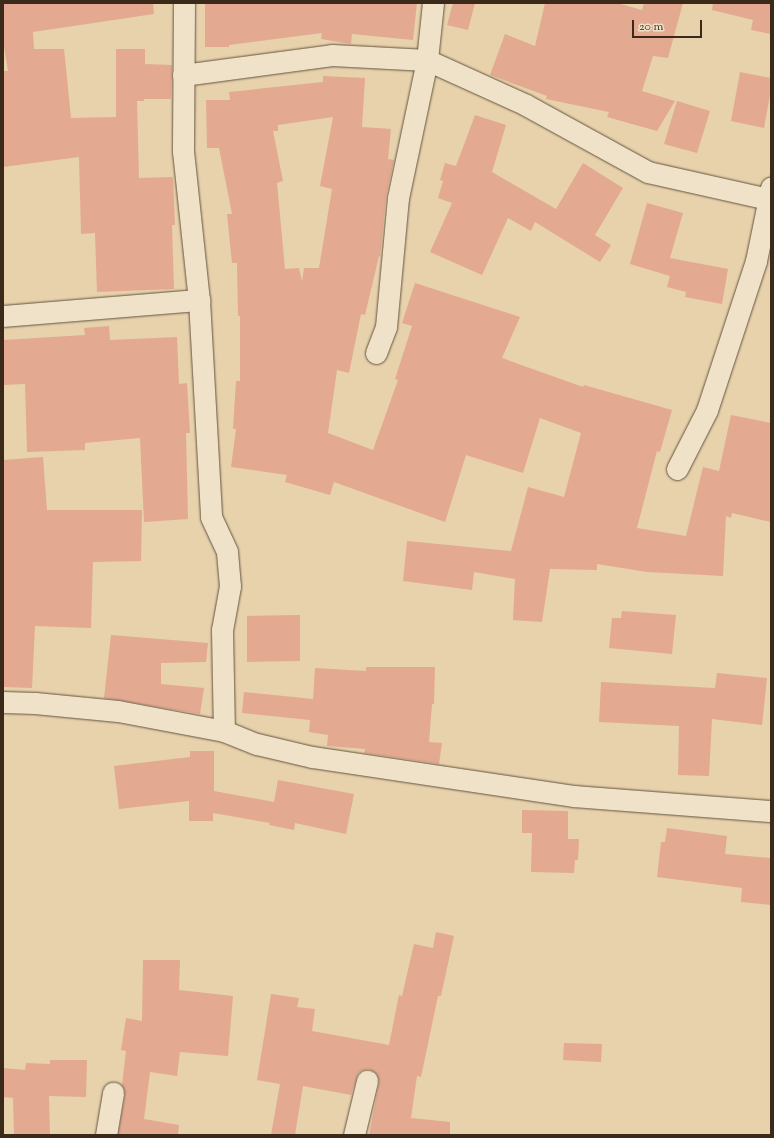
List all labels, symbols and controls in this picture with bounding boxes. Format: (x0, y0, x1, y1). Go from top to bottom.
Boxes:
scale bar (634, 12, 704, 38)
text: 20 m (639, 18, 663, 36)

